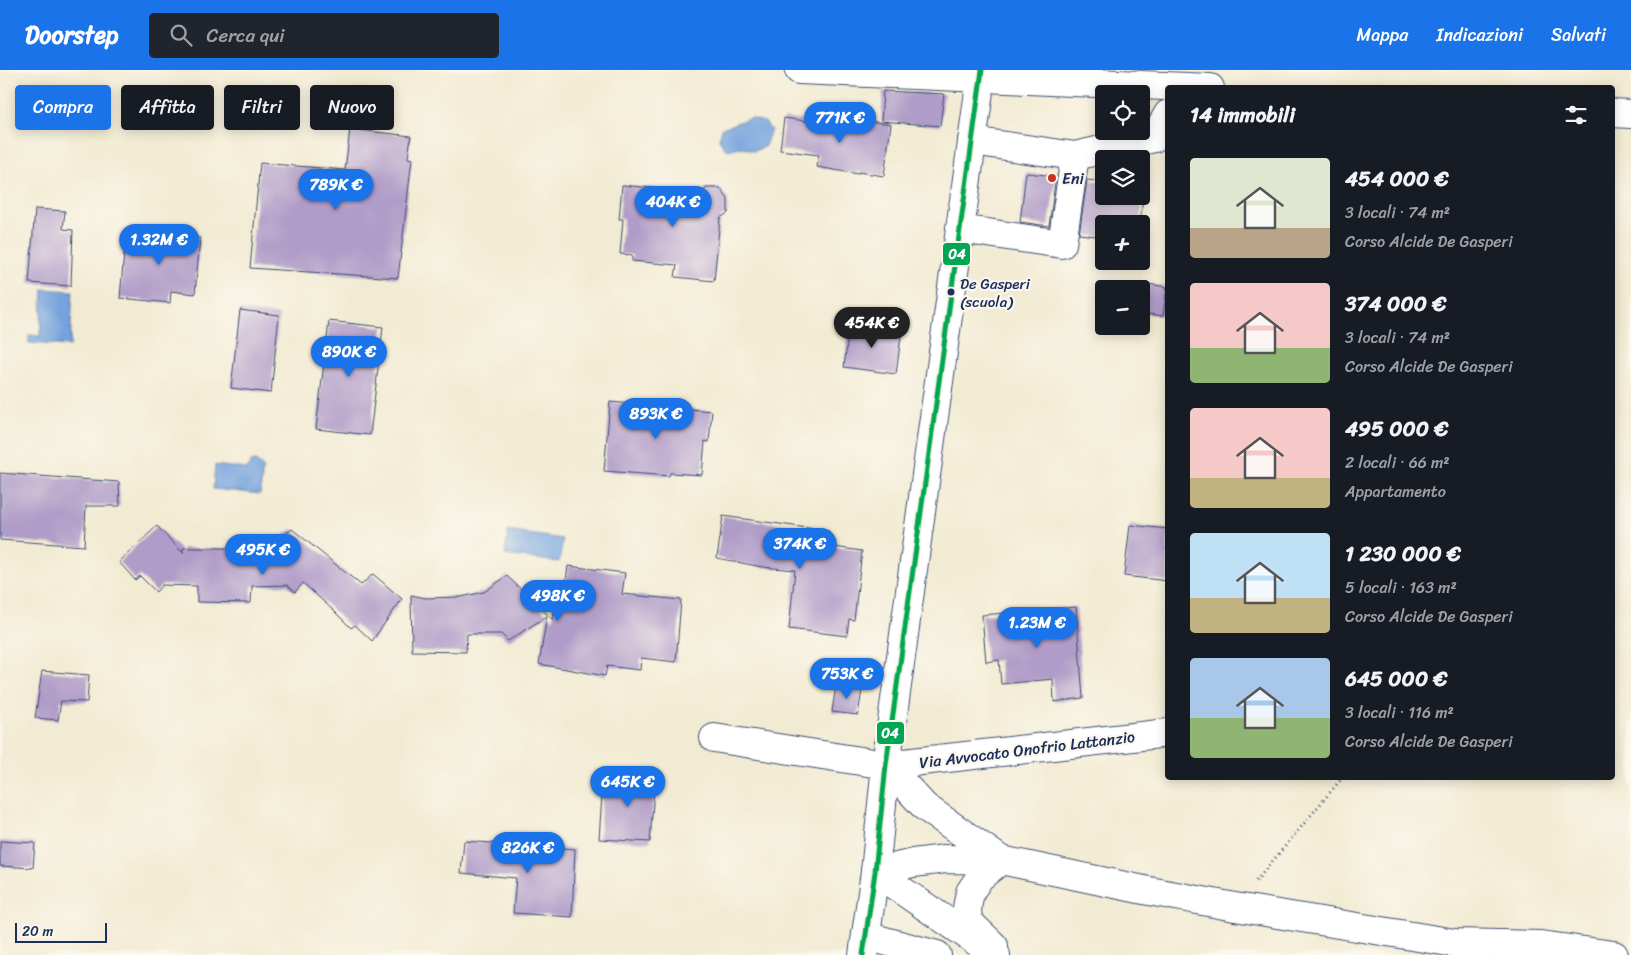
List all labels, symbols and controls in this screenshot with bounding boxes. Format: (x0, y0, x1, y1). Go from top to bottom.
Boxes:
search box (149, 13, 499, 58)
text: Doorstep (25, 14, 119, 56)
text: Cerca qui (207, 19, 285, 52)
text: Mappa (1356, 19, 1408, 51)
text: Indicazioni (1436, 19, 1523, 51)
text: Salvati (1551, 19, 1606, 51)
icon: search (167, 21, 195, 49)
chip: Compra (15, 85, 111, 130)
chip: Affitta (121, 85, 214, 130)
chip: Filtri (224, 85, 300, 130)
chip: Nuovo (310, 85, 394, 130)
map controls (1095, 85, 1150, 335)
button: locate (1095, 85, 1150, 140)
text: 14 immobili (1190, 96, 1295, 134)
icon: filters (1562, 101, 1590, 129)
pin: 771K € (799, 102, 881, 144)
text: 771K € (815, 103, 865, 132)
button: layers (1095, 150, 1150, 205)
text: 454 000 € (1345, 160, 1449, 198)
place label: Eni (1062, 164, 1085, 193)
pin: 789K € (295, 168, 377, 211)
text: 789K € (309, 170, 363, 199)
marker: Eni (1046, 172, 1058, 184)
icon: home (1230, 178, 1290, 238)
pin: 404K € (632, 186, 714, 228)
text: 404K € (646, 187, 700, 216)
text: 3 locali · 74 m² (1345, 198, 1450, 227)
button: + (1095, 215, 1150, 270)
pin: 1.32M € (113, 224, 205, 266)
text: 1.32M € (130, 225, 188, 254)
text: Corso Alcide De Gasperi (1345, 227, 1513, 256)
line badge: 04 (942, 242, 971, 266)
text: 04 (948, 242, 966, 267)
place label: De Gasperi (scuola) (960, 271, 1031, 315)
button: − (1095, 280, 1150, 335)
text: 374 000 € (1345, 285, 1446, 323)
marker: De Gasperi (scuola) (946, 287, 956, 297)
icon: home (1230, 303, 1290, 363)
pin: 454K € (831, 306, 913, 349)
text: 454K € (845, 308, 899, 337)
text: 3 locali · 74 m² (1345, 323, 1450, 352)
pin: 890K € (308, 336, 390, 378)
text: 890K € (322, 337, 376, 366)
text: Corso Alcide De Gasperi (1345, 352, 1513, 381)
pin: 893K € (615, 398, 697, 440)
text: 893K € (630, 399, 682, 428)
text: 495 000 € (1345, 410, 1449, 448)
icon: home (1230, 428, 1290, 488)
text: 2 locali · 66 m² (1345, 448, 1450, 477)
text: Appartamento (1345, 477, 1446, 506)
pin: 374K € (759, 528, 841, 570)
text: 374K € (774, 529, 826, 558)
pin: 495K € (222, 534, 304, 576)
text: 495K € (236, 535, 290, 564)
text: 1 230 000 € (1345, 535, 1461, 573)
icon: home (1230, 553, 1290, 613)
text: 5 locali · 163 m² (1345, 573, 1457, 602)
pin: 498K € (517, 580, 599, 622)
text: 498K € (531, 581, 585, 610)
text: Corso Alcide De Gasperi (1345, 602, 1513, 631)
pin: 1.23M € (991, 606, 1083, 649)
text: 1.23M € (1008, 608, 1066, 637)
pin: 753K € (806, 658, 888, 700)
text: 753K € (821, 659, 873, 688)
text: 645 000 € (1345, 660, 1448, 698)
icon: home (1230, 678, 1290, 738)
text: 3 locali · 116 m² (1345, 698, 1454, 727)
line badge: 04 (876, 721, 905, 745)
text: 04 (881, 721, 899, 746)
street label: Via Avvocato Onofrio Lattanzio (918, 722, 1137, 777)
text: Corso Alcide De Gasperi (1345, 727, 1513, 756)
pin: 645K € (587, 766, 669, 808)
text: 645K € (601, 767, 655, 796)
pin: 826K € (487, 832, 569, 874)
text: 826K € (502, 833, 554, 862)
text: 20 m (22, 919, 53, 944)
scale bar (15, 920, 108, 943)

